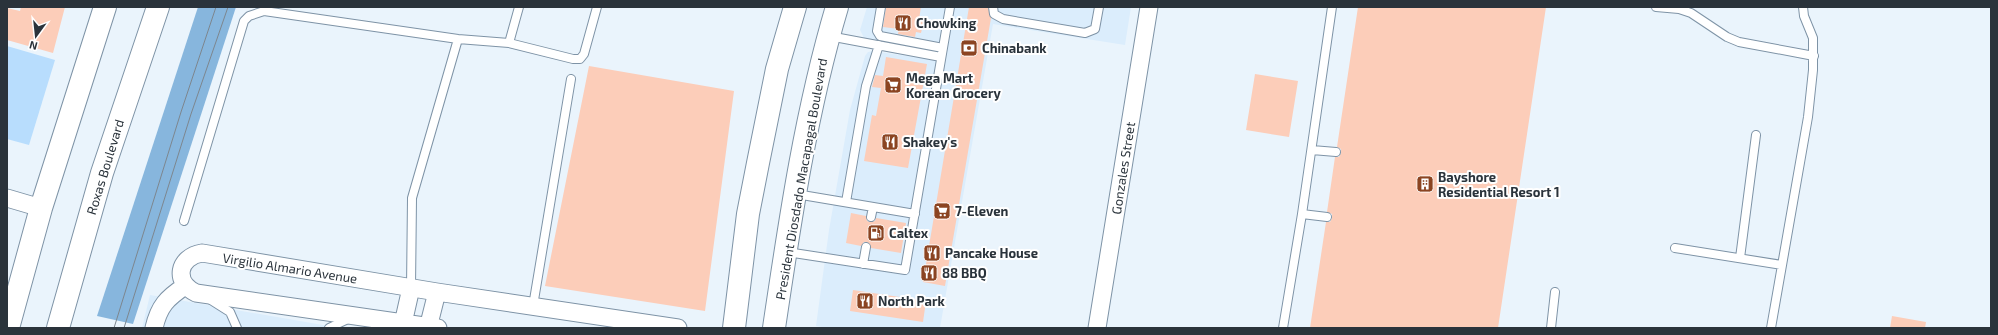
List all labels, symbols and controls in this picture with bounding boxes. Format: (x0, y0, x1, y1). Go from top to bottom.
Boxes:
restaurant icon: Chowking (893, 13, 913, 33)
place label: Chowking (916, 15, 977, 31)
north arrow (16, 16, 56, 56)
bank icon: Chinabank (959, 38, 979, 58)
text: N (28, 39, 39, 53)
place label: Chinabank (982, 40, 1047, 56)
street label: President Diosdado Macapagal Boulevard (772, 57, 830, 301)
place label: Mega Mart Korean Grocery (906, 70, 1001, 101)
supermarket icon: Mega Mart Korean Grocery (883, 75, 903, 95)
street label: Roxas Boulevard (83, 117, 127, 217)
street label: Gonzales Street (1108, 121, 1138, 215)
restaurant icon: Shakey's (880, 132, 900, 152)
place label: Shakey's (903, 134, 957, 150)
place label: Bayshore Residential Resort 1 (1438, 169, 1560, 200)
building icon: Bayshore Residential Resort 1 (1415, 174, 1435, 194)
supermarket icon: 7-Eleven (932, 201, 952, 221)
place label: 7-Eleven (955, 203, 1009, 219)
fuel station icon: Caltex (866, 223, 886, 243)
place label: Caltex (889, 225, 929, 241)
restaurant icon: Pancake House (922, 243, 942, 263)
place label: Pancake House (945, 245, 1038, 261)
street label: Virgilio Almario Avenue (221, 249, 359, 287)
restaurant icon: 88 BBQ (919, 263, 939, 283)
place label: 88 BBQ (942, 265, 987, 282)
restaurant icon: North Park (855, 291, 875, 311)
place label: North Park (878, 293, 945, 309)

